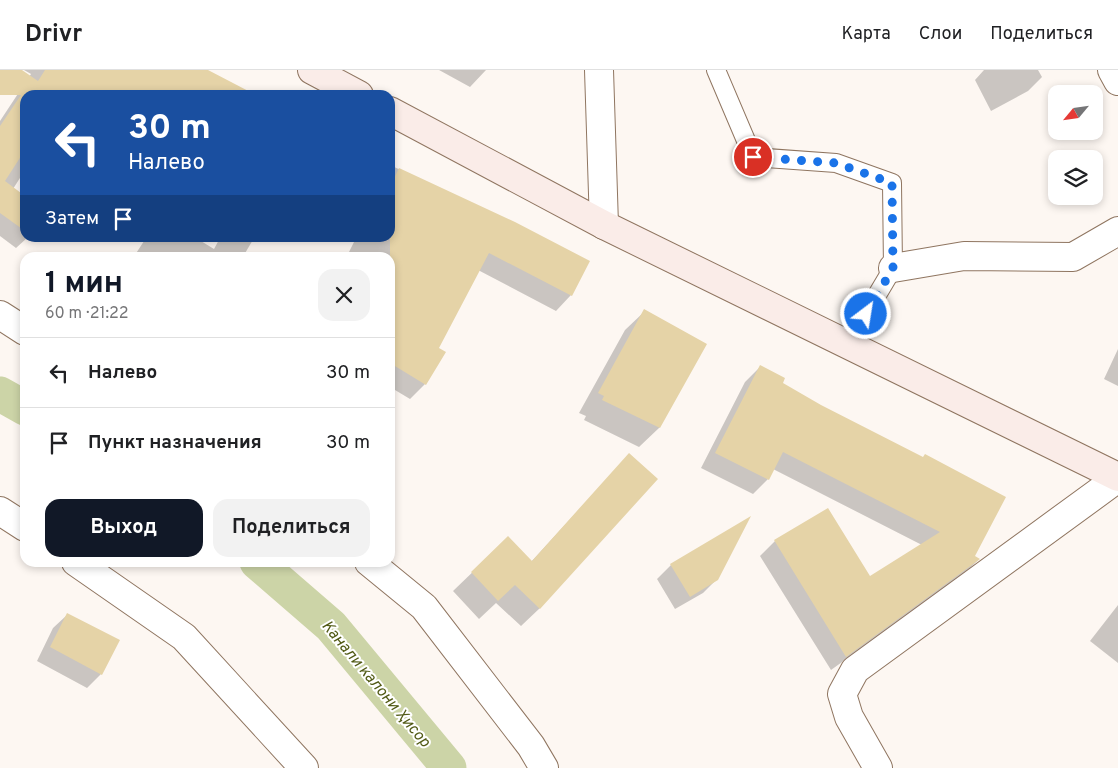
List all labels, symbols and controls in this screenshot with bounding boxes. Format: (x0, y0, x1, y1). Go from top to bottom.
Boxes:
text: Drivr (25, 20, 82, 50)
text: Карта (841, 23, 891, 46)
text: Слои (919, 23, 962, 46)
text: Поделиться (990, 23, 1093, 46)
north arrow (1048, 85, 1102, 140)
map controls (1048, 85, 1103, 205)
text: 30 m (128, 107, 211, 151)
icon: left (45, 110, 110, 175)
pin (732, 136, 774, 178)
icon: arrive (739, 143, 767, 171)
text: Налево (128, 150, 205, 177)
button: layers (1048, 150, 1103, 205)
icon: arrive (109, 205, 137, 233)
text: Затем (45, 207, 99, 231)
text: 1 мин (45, 266, 123, 303)
button: close (318, 269, 370, 321)
position arrow (839, 287, 891, 339)
text: 60 m · 21:22 (45, 304, 129, 324)
icon: left (45, 359, 73, 387)
text: Налево (88, 361, 157, 385)
text: 30 m (326, 361, 370, 385)
icon: arrive (45, 429, 73, 457)
text: Пункт назначения (88, 431, 262, 455)
text: 30 m (326, 431, 370, 455)
button: Выход (45, 499, 203, 557)
button: Поделиться (213, 499, 370, 557)
water label: Канали калони Ҳисор (317, 617, 435, 752)

